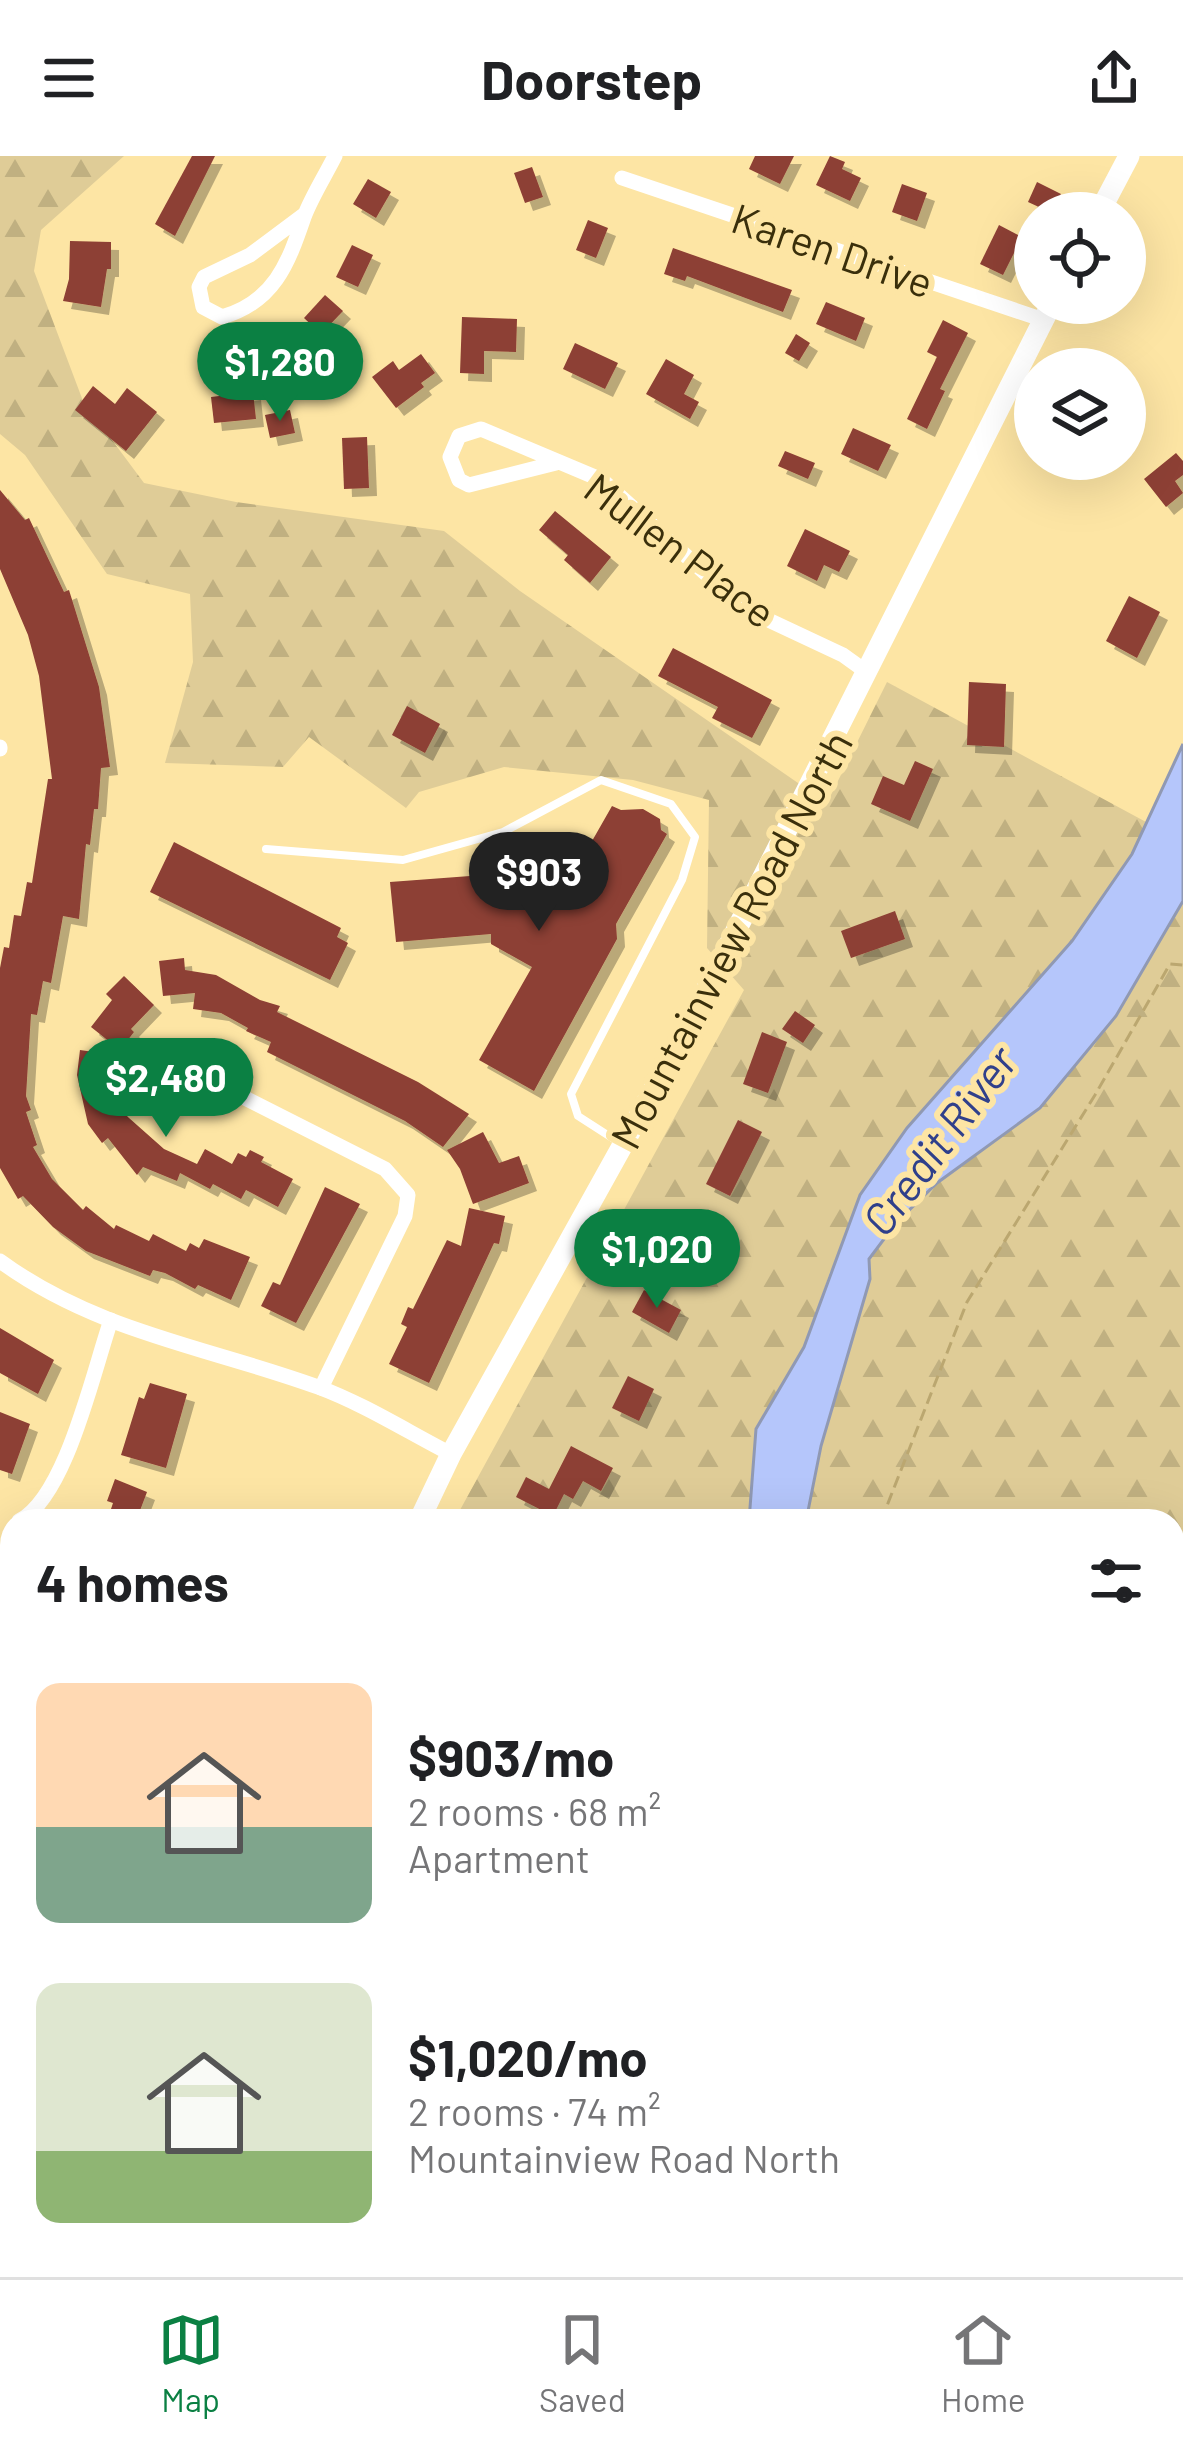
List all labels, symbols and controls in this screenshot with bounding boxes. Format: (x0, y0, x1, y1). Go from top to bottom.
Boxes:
icon: menu (36, 45, 102, 111)
icon: share (1081, 45, 1147, 111)
text: Doorstep (481, 46, 702, 111)
street label: Karen Drive (726, 191, 940, 307)
map controls (1014, 192, 1146, 480)
button: locate (1014, 192, 1146, 324)
pin: $1,280 (182, 322, 378, 424)
text: $1,280 (224, 337, 336, 384)
button: layers (1014, 348, 1146, 480)
street label: Mullen Place (576, 461, 786, 637)
street label: Mountainview Road North (599, 722, 861, 1156)
pin: $903 (468, 832, 610, 934)
text: $903 (496, 847, 582, 894)
water label: Credit River (850, 1033, 1028, 1245)
pin: $2,480 (68, 1038, 264, 1140)
text: $2,480 (105, 1053, 227, 1100)
pin: $1,020 (559, 1209, 755, 1311)
text: $1,020 (601, 1224, 713, 1271)
icon: filters (1083, 1548, 1149, 1614)
text: 4 homes (36, 1551, 229, 1612)
text: $903/mo (408, 1726, 614, 1787)
icon: home (132, 1731, 276, 1875)
text: 2 rooms · 68 m² (408, 1787, 661, 1834)
text: Apartment (408, 1834, 590, 1881)
text: $1,020/mo (408, 2026, 648, 2087)
icon: home (132, 2031, 276, 2175)
text: 2 rooms · 74 m² (408, 2087, 661, 2134)
text: Mountainview Road North (408, 2134, 840, 2181)
tab: Map (158, 2307, 224, 2419)
tab: Saved (539, 2307, 626, 2419)
tab: Home (941, 2307, 1025, 2419)

